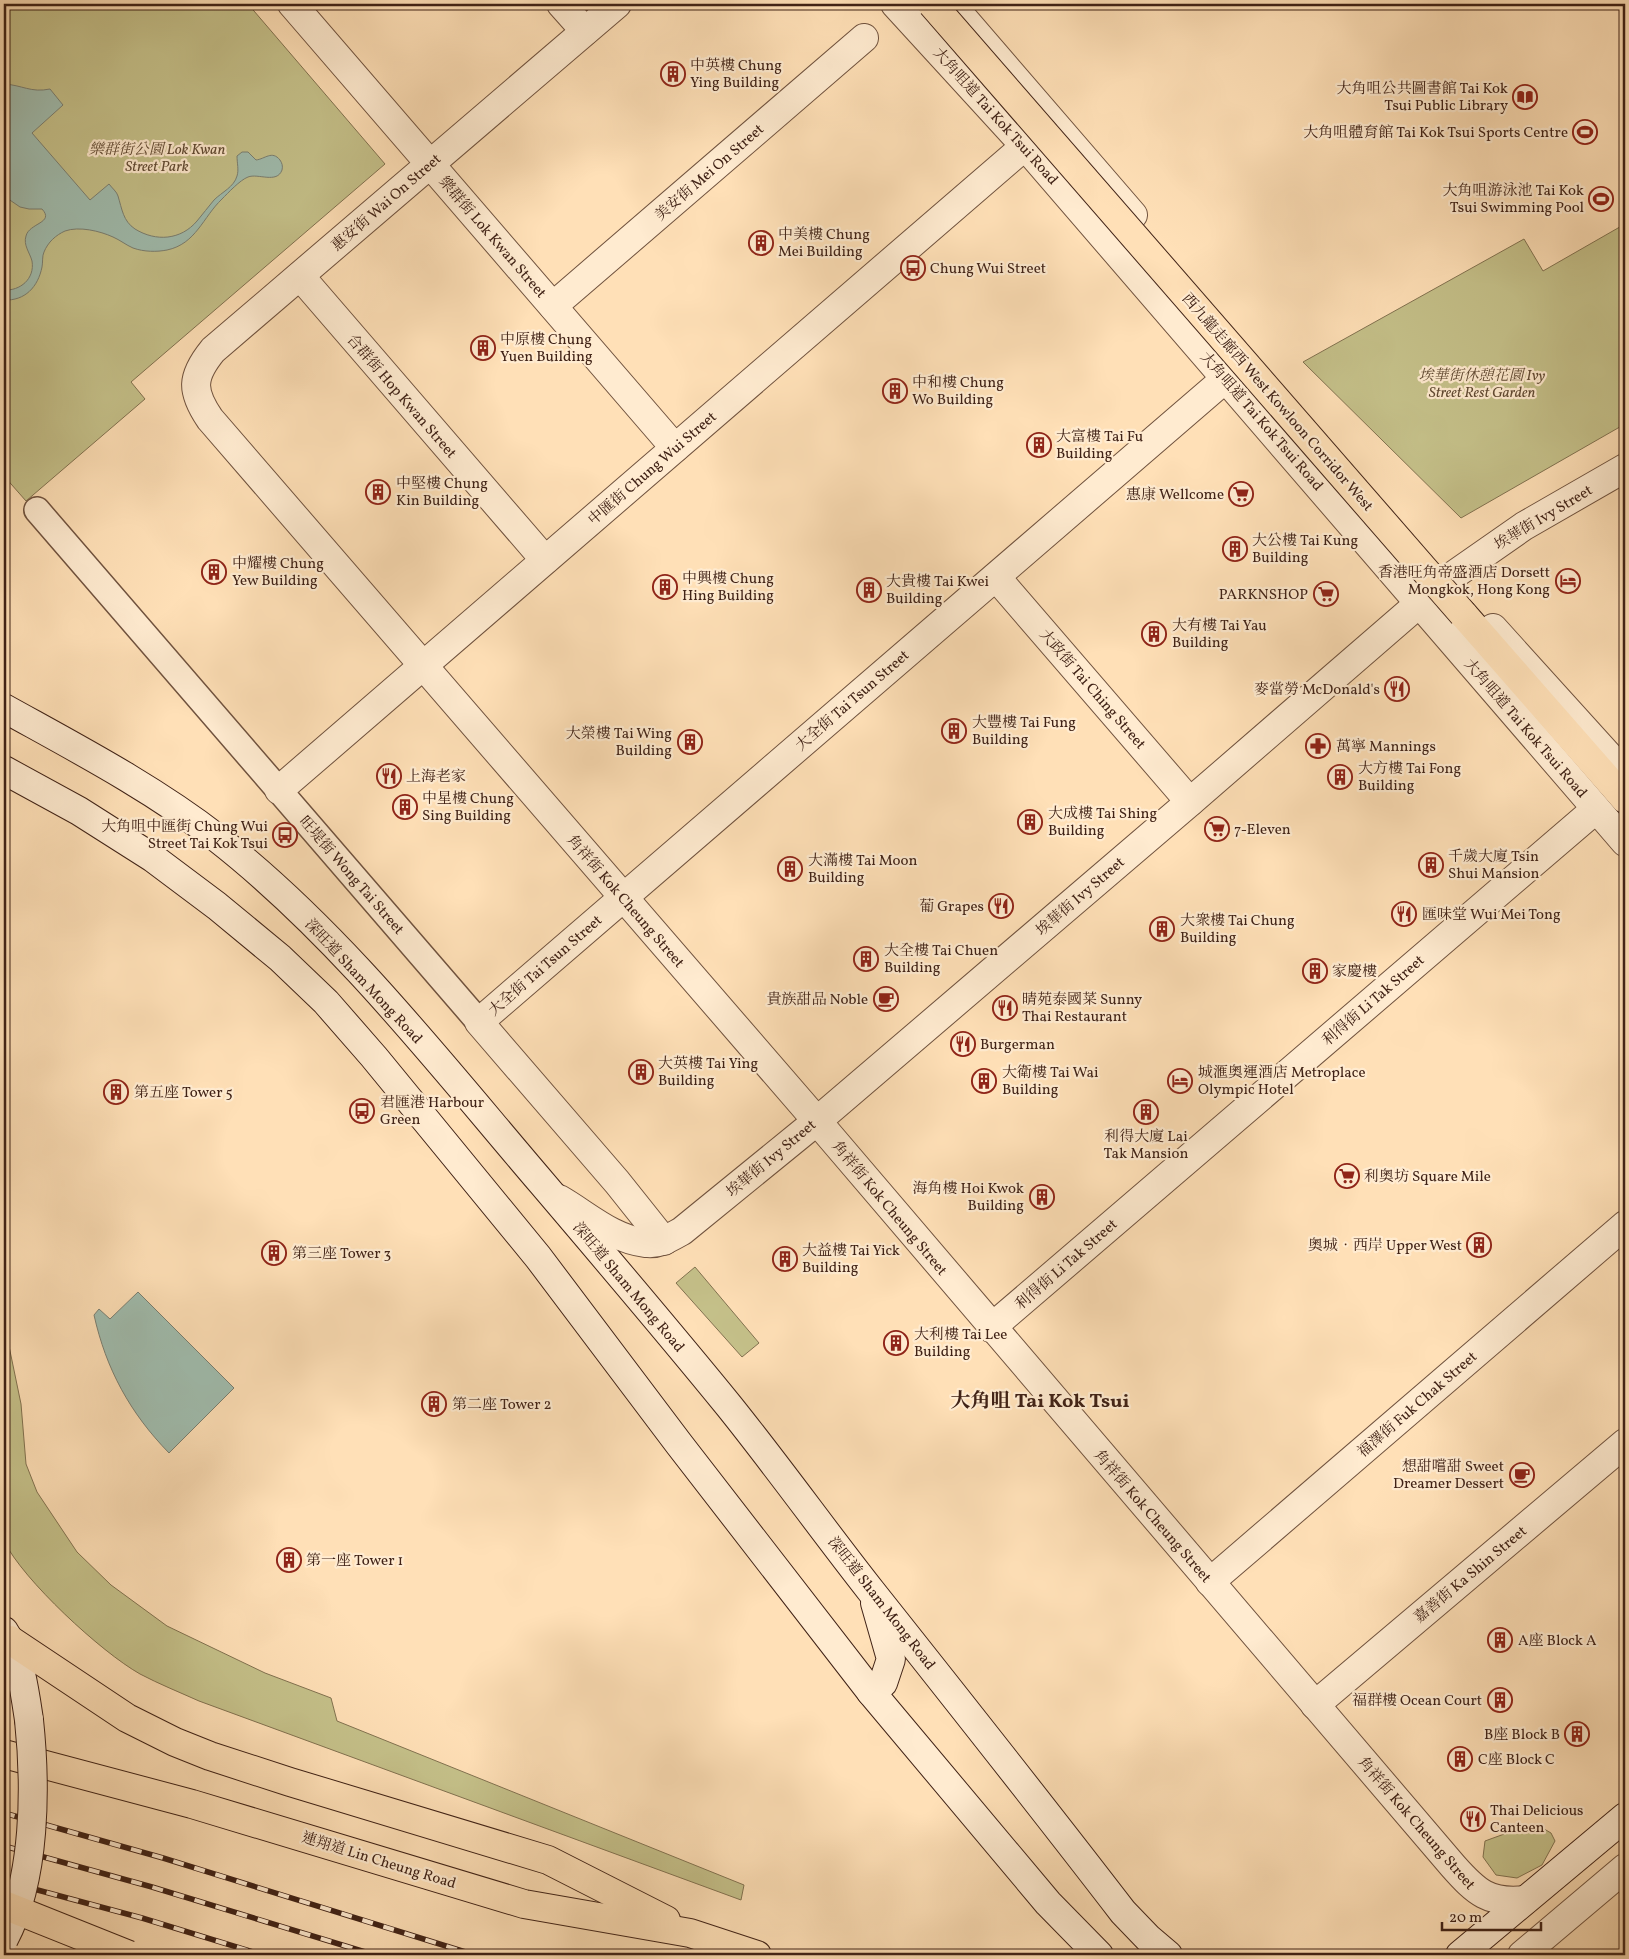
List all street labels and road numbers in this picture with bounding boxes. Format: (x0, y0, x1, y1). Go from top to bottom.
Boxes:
street label: 大角咀道 Tai Kok Tsui Road (927, 44, 1062, 190)
street label: 美安街 Mei On Street (651, 120, 769, 226)
street label: 惠安街 Wai On Street (328, 150, 446, 257)
street label: 樂群街 Lok Kwan Street (433, 173, 551, 303)
street label: 西九龍走廊西 West Kowloon Corridor West (1176, 289, 1378, 517)
street label: 合群街 Hop Kwan Street (341, 330, 461, 464)
street label: 大角咀道 Tai Kok Tsui Road (1194, 348, 1327, 496)
street label: 中匯街 Chung Wui Street (584, 407, 722, 531)
street label: 埃華街 Ivy Street (1491, 481, 1597, 556)
street label: 大政街 Tai Ching Street (1034, 625, 1150, 755)
street label: 大全街 Tai Tsun Street (792, 646, 914, 756)
street label: 大角咀道 Tai Kok Tsui Road (1458, 655, 1591, 803)
street label: 旺堤街 Wong Tai Street (293, 812, 408, 940)
street label: 角祥街 Kok Cheung Street (561, 831, 689, 973)
street label: 埃華街 Ivy Street (1032, 853, 1130, 942)
street label: 大全街 Tai Tsun Street (485, 911, 607, 1021)
street label: 深旺道 Sham Mong Road (299, 915, 427, 1049)
street label: 利得街 Li Tak Street (1318, 951, 1430, 1051)
street label: 埃華街 Ivy Street (723, 1115, 821, 1203)
street label: 角祥街 Kok Cheung Street (826, 1137, 951, 1281)
street label: 利得街 Li Tak Street (1011, 1215, 1123, 1315)
street label: 深旺道 Sham Mong Road (567, 1218, 689, 1358)
street label: 福澤街 Fuk Chak Street (1354, 1347, 1482, 1463)
street label: 角祥街 Kok Cheung Street (1088, 1446, 1216, 1588)
street label: 嘉善街 Ka Shin Street (1410, 1522, 1532, 1629)
street label: 深旺道 Sham Mong Road (822, 1533, 940, 1675)
street label: 角祥街 Kok Cheung Street (1352, 1753, 1480, 1895)
street label: 連翔道 Lin Cheung Road (299, 1828, 458, 1895)

